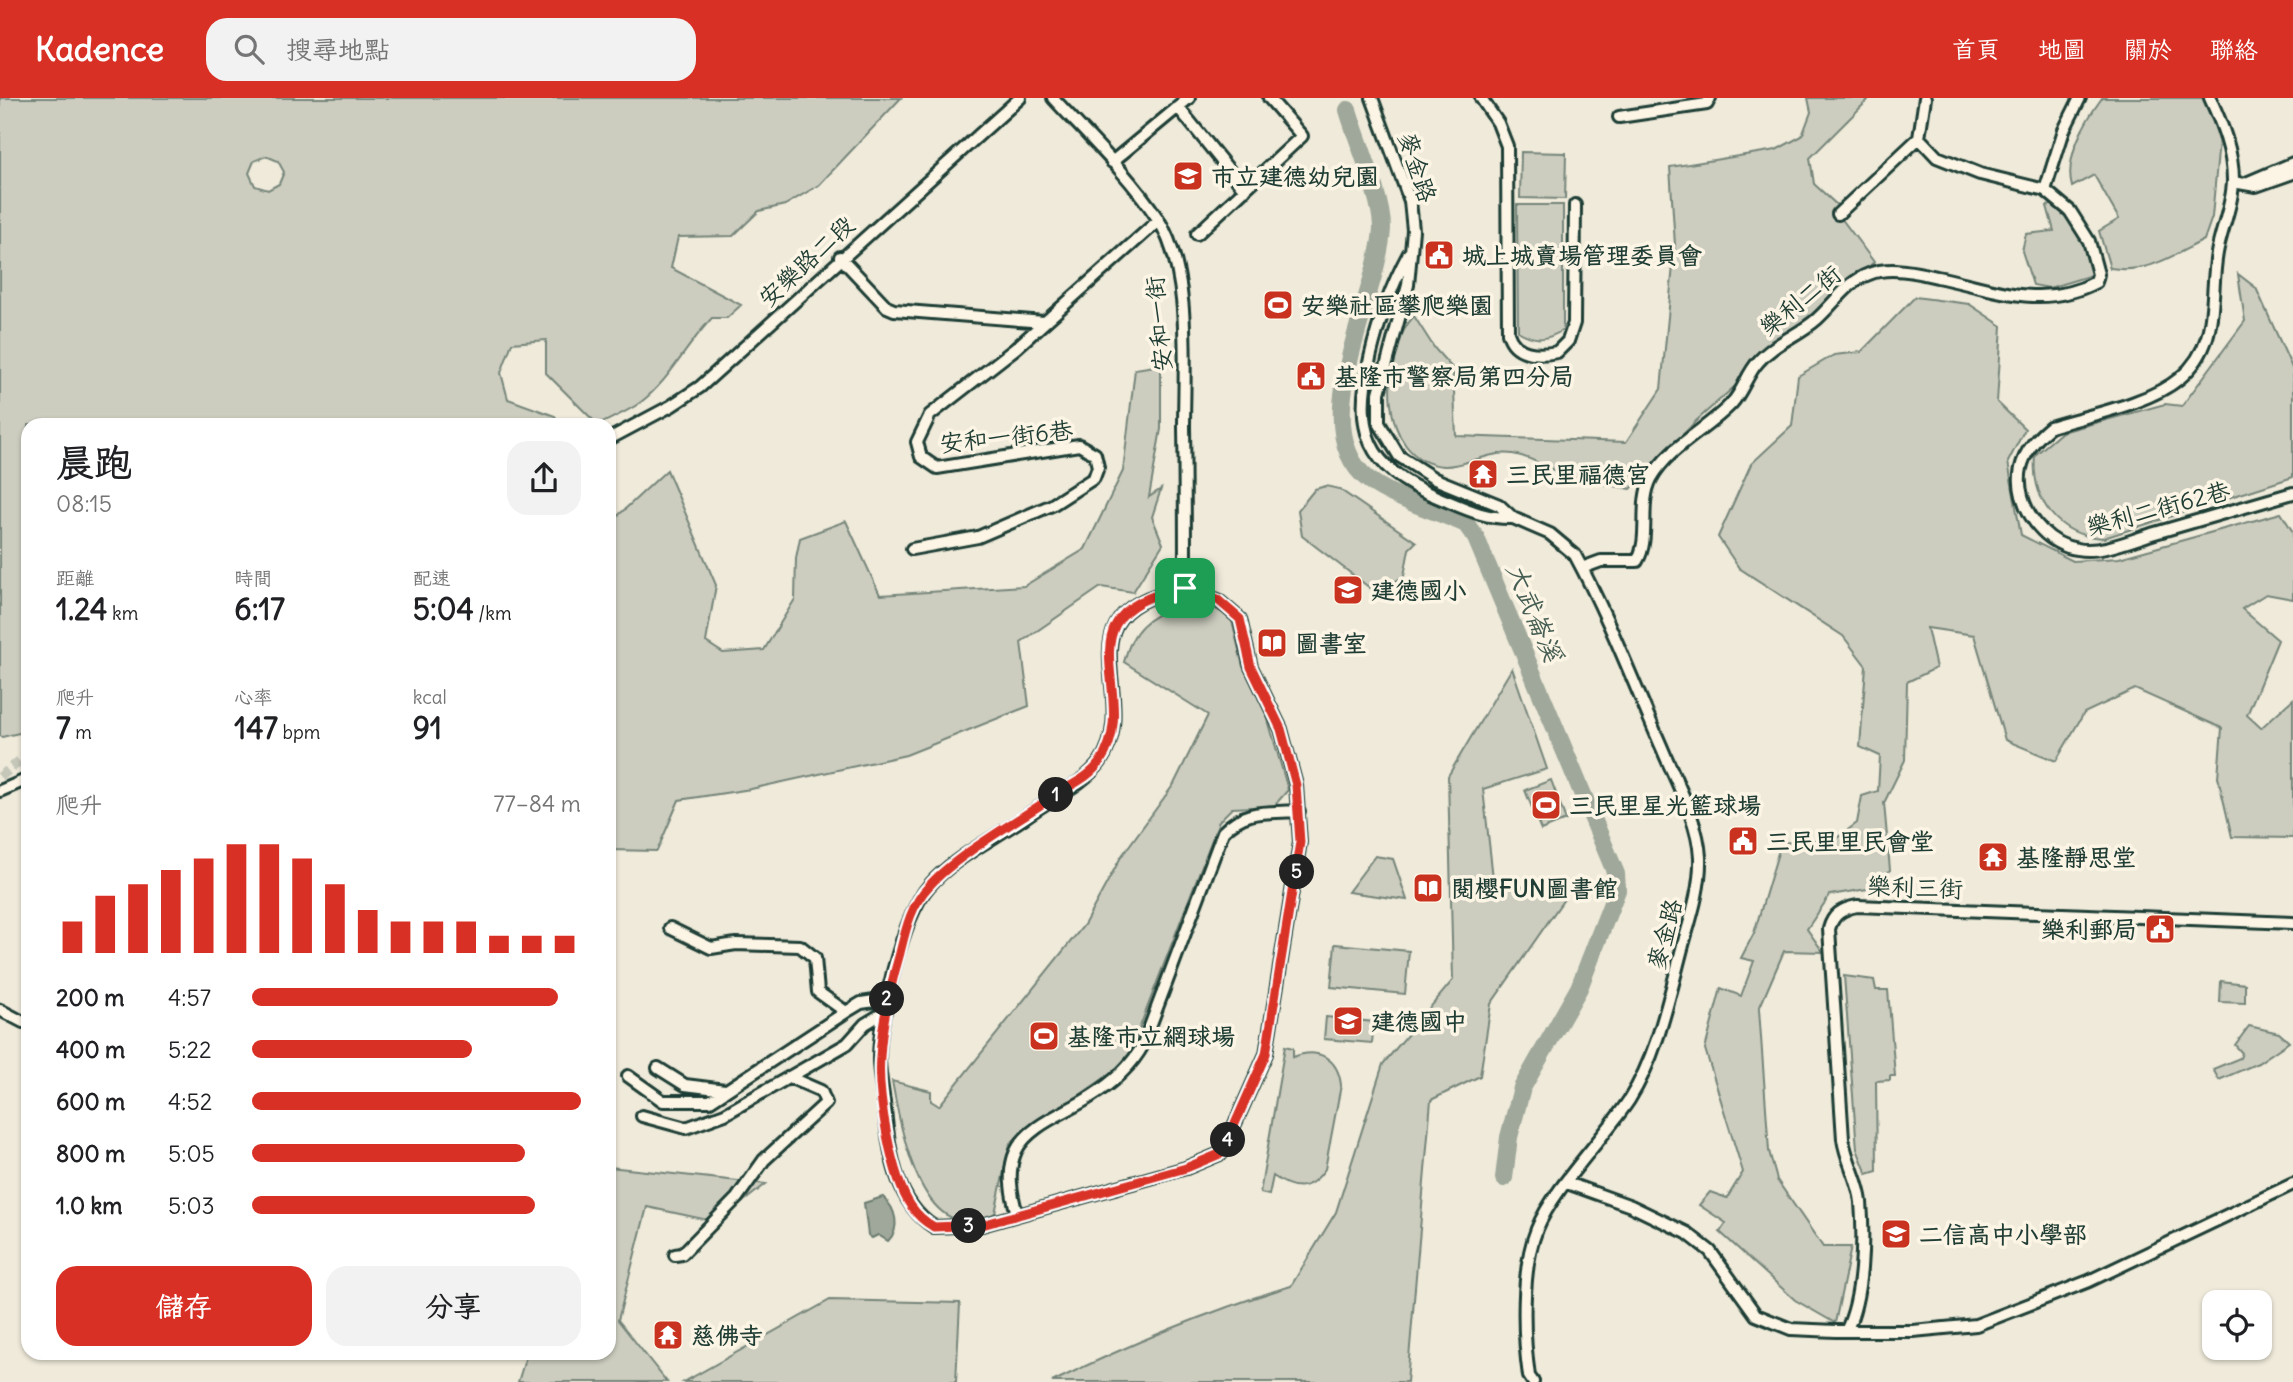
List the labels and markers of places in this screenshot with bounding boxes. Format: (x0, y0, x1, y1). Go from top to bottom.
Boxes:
school or university icon: 市立建德幼兒園 (1171, 159, 1205, 193)
place label: 市立建德幼兒園 (1211, 161, 1379, 191)
public building icon: 城上城賣場管理委員會 (1422, 238, 1456, 272)
place label: 城上城賣場管理委員會 (1462, 240, 1702, 270)
sports icon: 安樂社區攀爬樂園 (1261, 288, 1295, 322)
place label: 安樂社區攀爬樂園 (1301, 290, 1493, 320)
public building icon: 基隆市警察局第四分局 (1294, 359, 1328, 393)
place label: 基隆市警察局第四分局 (1334, 361, 1574, 391)
temple icon: 三民里福德宮 (1466, 457, 1500, 491)
place label: 三民里福德宮 (1506, 459, 1650, 489)
pin (1155, 558, 1215, 618)
school or university icon: 建德國小 (1331, 573, 1365, 607)
place label: 建德國小 (1371, 575, 1467, 605)
library icon: 圖書室 (1255, 626, 1289, 660)
place label: 圖書室 (1295, 628, 1367, 658)
pin: 1 (1038, 778, 1074, 812)
sports icon: 三民里星光籃球場 (1529, 788, 1563, 822)
place label: 三民里星光籃球場 (1569, 790, 1761, 820)
public building icon: 三民里里民會堂 (1726, 824, 1760, 858)
place label: 三民里里民會堂 (1766, 826, 1934, 856)
temple icon: 基隆靜思堂 (1976, 840, 2010, 874)
place label: 基隆靜思堂 (2016, 842, 2136, 872)
pin: 5 (1280, 854, 1314, 890)
library icon: 閱櫻FUN圖書館 (1411, 871, 1445, 905)
place label: 閱櫻FUN圖書館 (1451, 873, 1618, 903)
public building icon: 樂利郵局 (2143, 912, 2177, 946)
place label: 樂利郵局 (2041, 914, 2137, 944)
pin: 2 (870, 982, 904, 1016)
school or university icon: 建德國中 (1331, 1004, 1365, 1038)
place label: 建德國中 (1371, 1006, 1467, 1036)
sports icon: 基隆市立網球場 (1027, 1019, 1061, 1053)
place label: 基隆市立網球場 (1067, 1021, 1235, 1051)
pin: 4 (1210, 1122, 1246, 1158)
pin: 3 (951, 1208, 986, 1244)
school or university icon: 二信高中小學部 (1879, 1217, 1913, 1251)
place label: 二信高中小學部 (1919, 1219, 2087, 1249)
temple icon: 慈佛寺 (651, 1318, 685, 1352)
place label: 慈佛寺 (691, 1320, 763, 1350)

